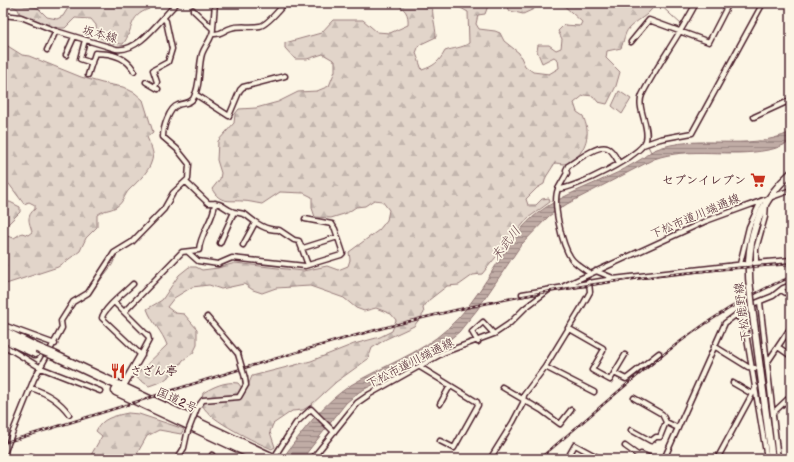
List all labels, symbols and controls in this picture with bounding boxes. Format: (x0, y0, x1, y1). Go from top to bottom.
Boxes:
street label: 坂本線 (81, 23, 119, 46)
supermarket icon: セブンイレブン (749, 171, 767, 189)
place label: セブンイレブン (662, 173, 746, 188)
street label: 下松市道川端通線 (648, 191, 742, 242)
water label: 末武川 (487, 223, 524, 264)
street label: 下松鹿野線 (731, 281, 754, 343)
street label: 下松市道川端通線 (364, 335, 456, 392)
restaurant icon: さざん亭 (109, 362, 127, 380)
place label: さざん亭 (130, 364, 178, 379)
street label: 国道2号 (154, 385, 199, 416)

